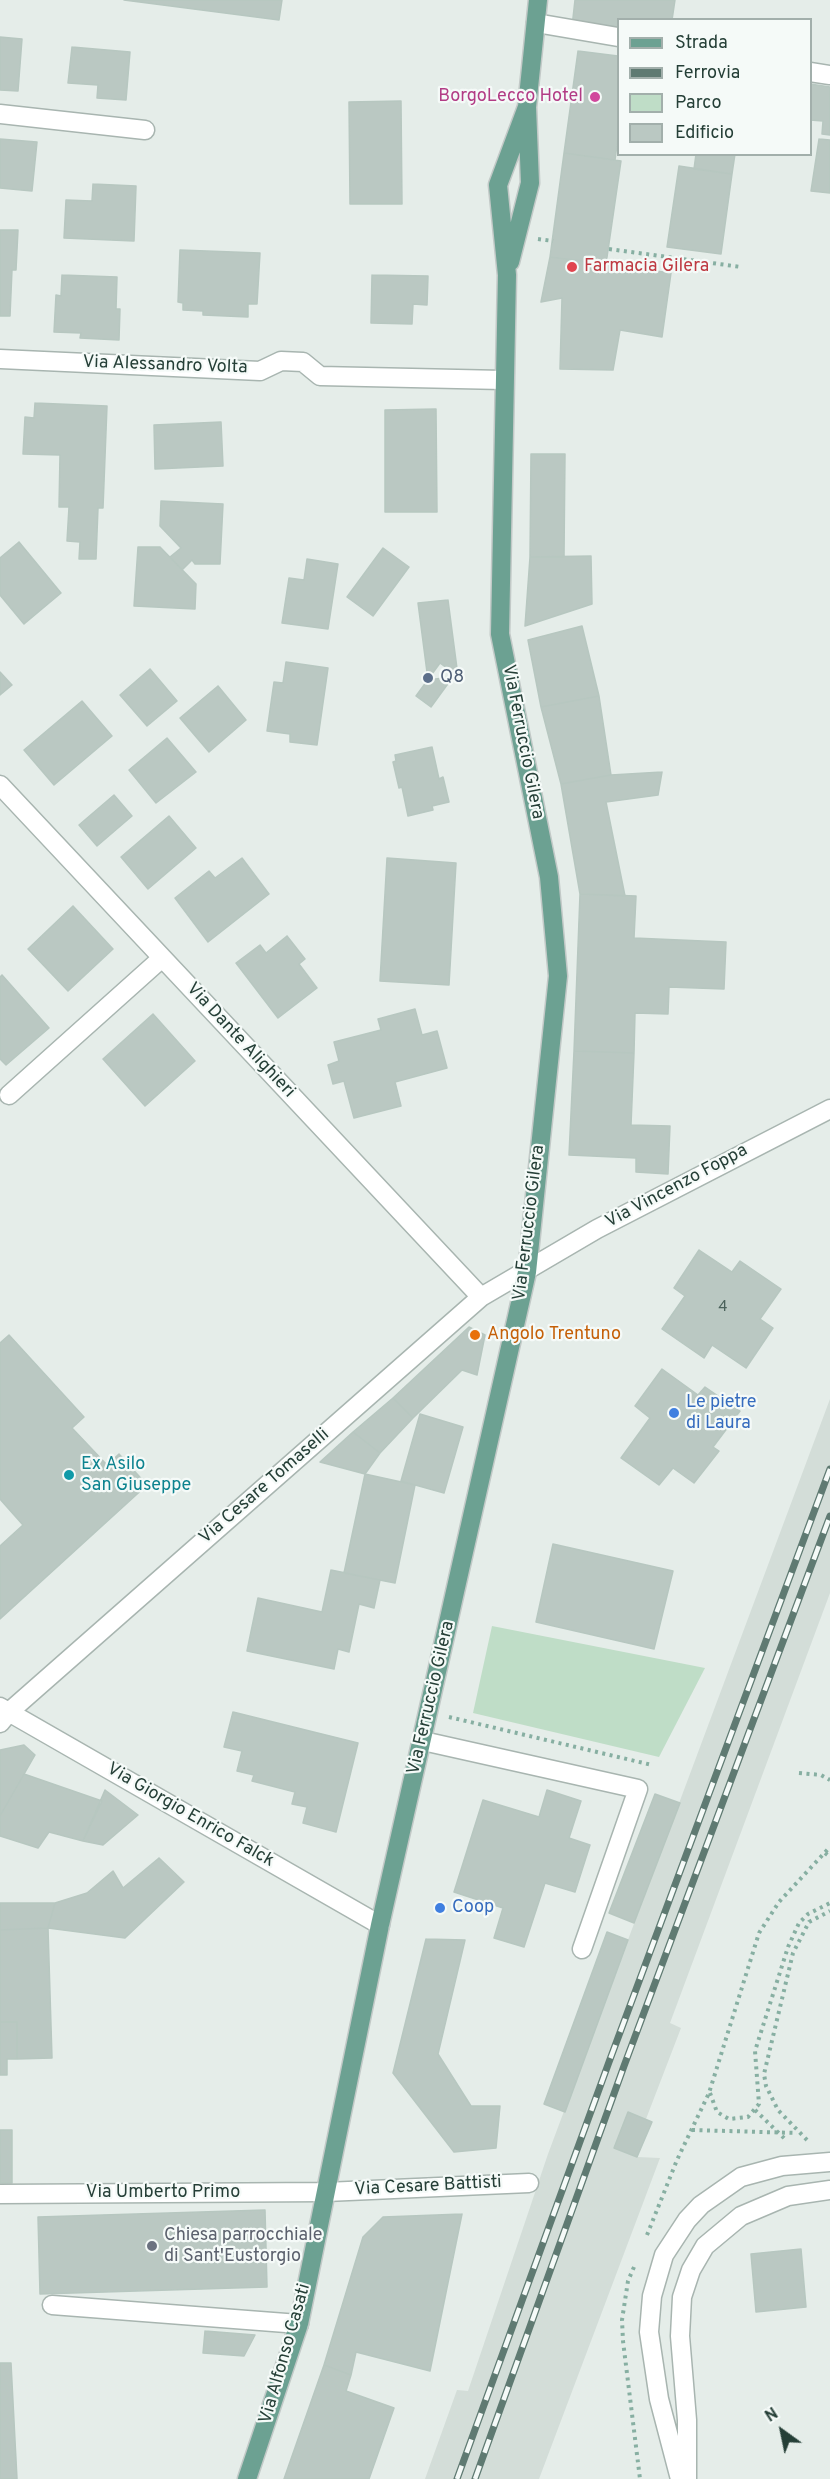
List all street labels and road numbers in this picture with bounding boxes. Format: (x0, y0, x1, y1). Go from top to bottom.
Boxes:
street label: Via Alessandro Volta (82, 352, 248, 380)
street label: Via Ferruccio Gilera (496, 663, 548, 821)
street label: Via Dante Alighieri (181, 979, 299, 1103)
street label: Via Vincenzo Foppa (602, 1140, 752, 1234)
street label: Via Ferruccio Gilera (510, 1144, 550, 1302)
street label: Via Cesare Tomaselli (196, 1425, 334, 1549)
street label: Via Ferruccio Gilera (404, 1619, 460, 1777)
street label: Via Giorgio Enrico Falck (102, 1759, 278, 1873)
street label: Via Cesare Battisti (354, 2172, 502, 2202)
street label: Via Umberto Primo (86, 2182, 240, 2204)
street label: Via Alfonso Casati (256, 2281, 316, 2427)

